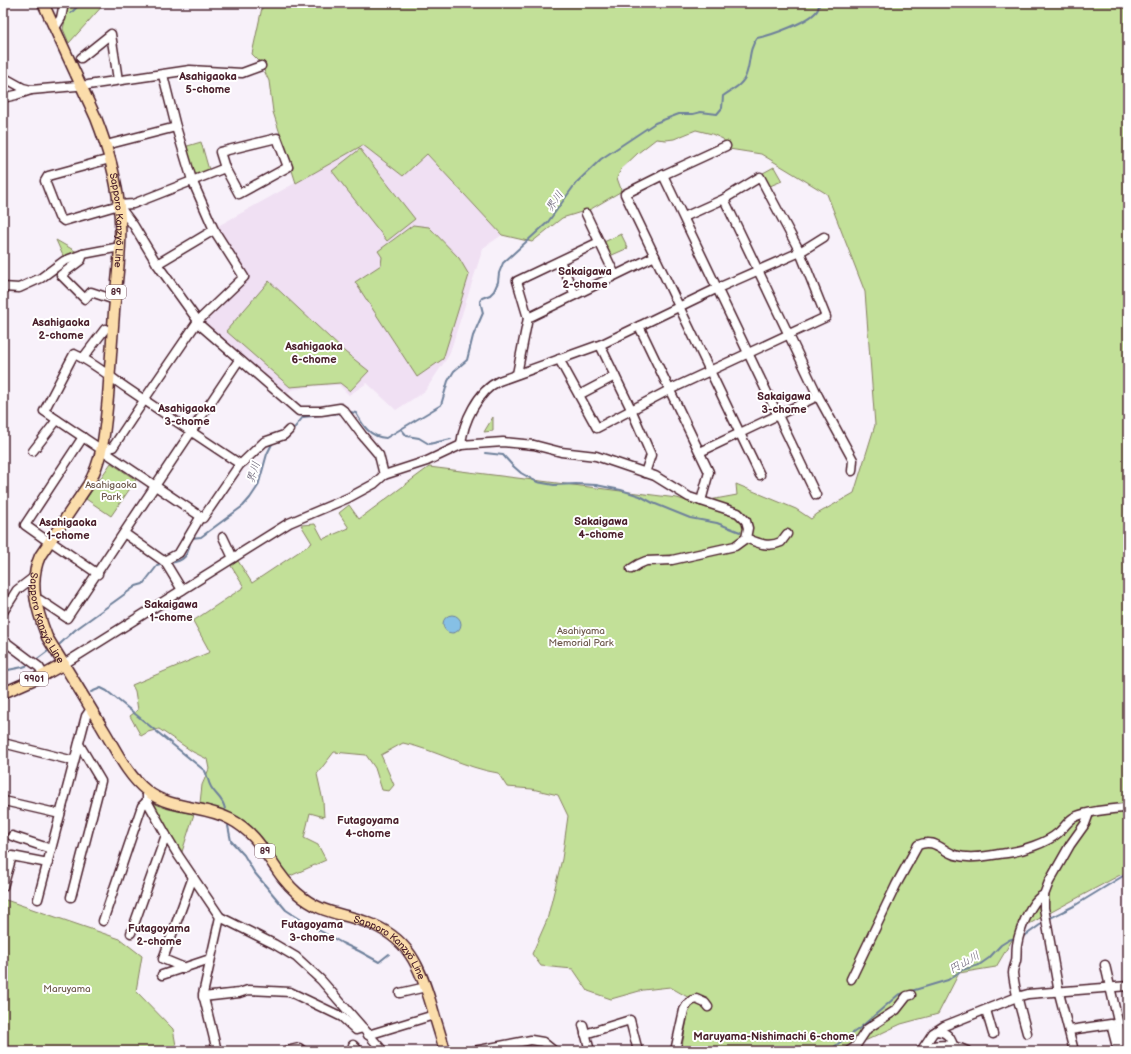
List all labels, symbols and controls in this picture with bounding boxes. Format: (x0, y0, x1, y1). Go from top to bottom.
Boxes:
district label: Asahigaoka 5-chome (178, 70, 237, 96)
street label: Sapporo Kanzyō Line (107, 172, 125, 268)
water label: 界川 (543, 189, 566, 214)
district label: Sakaigawa 2-chome (558, 265, 612, 291)
road number: 89 (106, 285, 126, 299)
district label: Asahigaoka 2-chome (31, 316, 90, 342)
district label: Asahigaoka 6-chome (284, 340, 343, 366)
district label: Sakaigawa 3-chome (757, 390, 811, 416)
district label: Asahigaoka 3-chome (157, 402, 216, 428)
water label: 界川 (244, 460, 263, 485)
park label: Asahigaoka Park (85, 479, 137, 503)
district label: Sakaigawa 4-chome (574, 515, 628, 541)
district label: Asahigaoka 1-chome (38, 516, 97, 542)
street label: Sapporo Kanzyō Line (27, 572, 67, 666)
district label: Sakaigawa 1-chome (144, 598, 198, 624)
park label: Asahiyama Memorial Park (548, 625, 614, 649)
road number: 9901 (20, 672, 48, 686)
district label: Futagoyama 4-chome (337, 814, 399, 840)
road number: 89 (255, 844, 275, 858)
street label: Sapporo Kanzyō Line (352, 913, 427, 982)
district label: Futagoyama 3-chome (281, 918, 343, 944)
district label: Futagoyama 2-chome (128, 922, 190, 948)
water label: 円山川 (947, 949, 982, 976)
park label: Maruyama (43, 983, 91, 995)
district label: Maruyama-Nishimachi 6-chome (693, 1030, 855, 1043)

